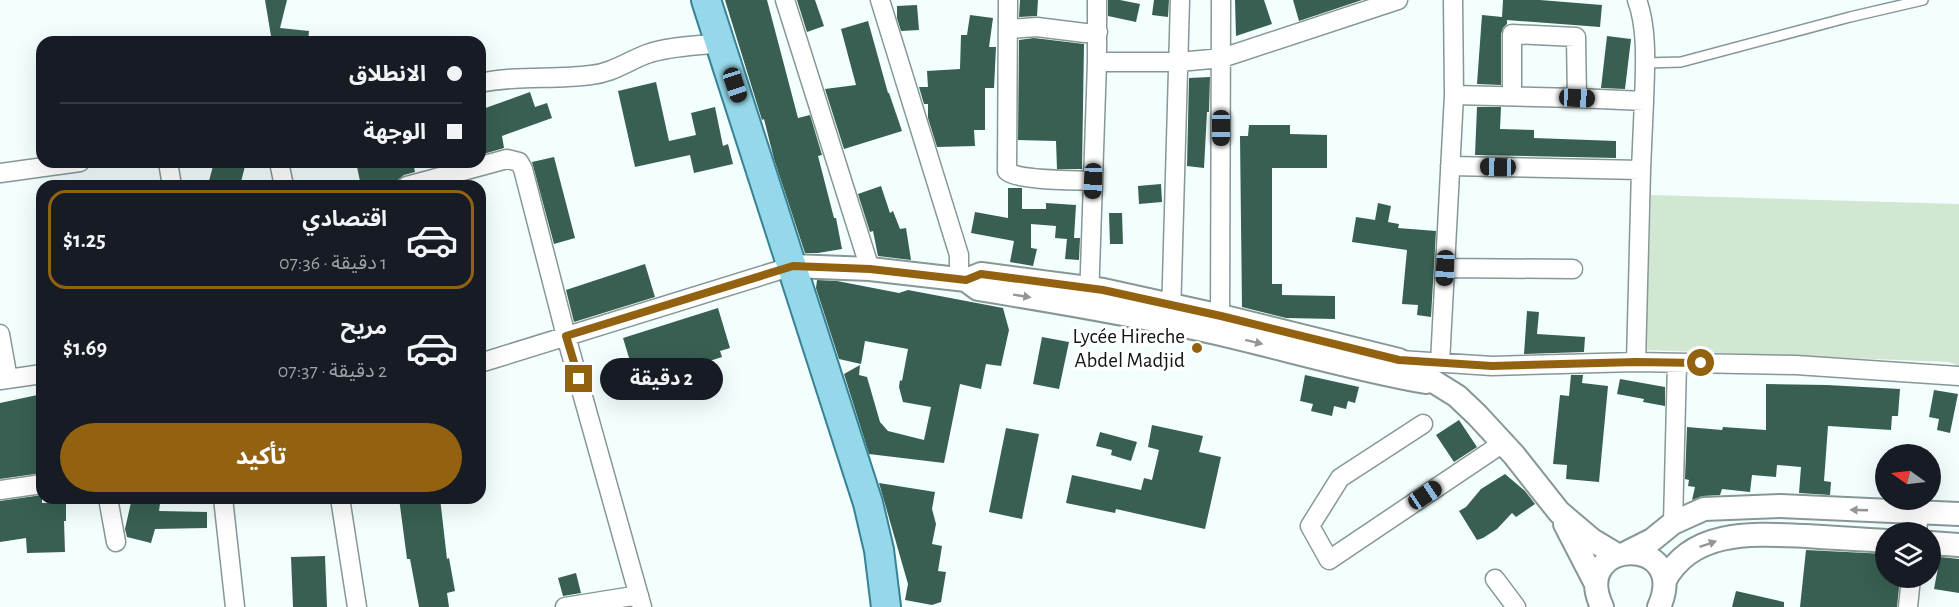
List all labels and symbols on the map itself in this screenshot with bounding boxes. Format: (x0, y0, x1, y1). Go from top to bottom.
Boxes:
car (721, 65, 749, 105)
car (1559, 88, 1595, 108)
car (1212, 110, 1230, 146)
car (1480, 158, 1516, 176)
car (1083, 163, 1103, 199)
car (1435, 250, 1455, 286)
one-way arrow (1012, 292, 1031, 301)
place label: Lycée Hireche Abdel Madjid (1073, 326, 1185, 371)
one-way arrow (1245, 338, 1263, 348)
marker: Lycée Hireche Abdel Madjid (1190, 341, 1204, 355)
route start (1687, 349, 1714, 376)
callout: 2 دقيقة (600, 358, 723, 400)
route end (565, 365, 592, 392)
north arrow (1875, 444, 1941, 510)
car (1405, 477, 1445, 513)
one-way arrow (1849, 505, 1868, 514)
one-way arrow (1699, 538, 1717, 548)

